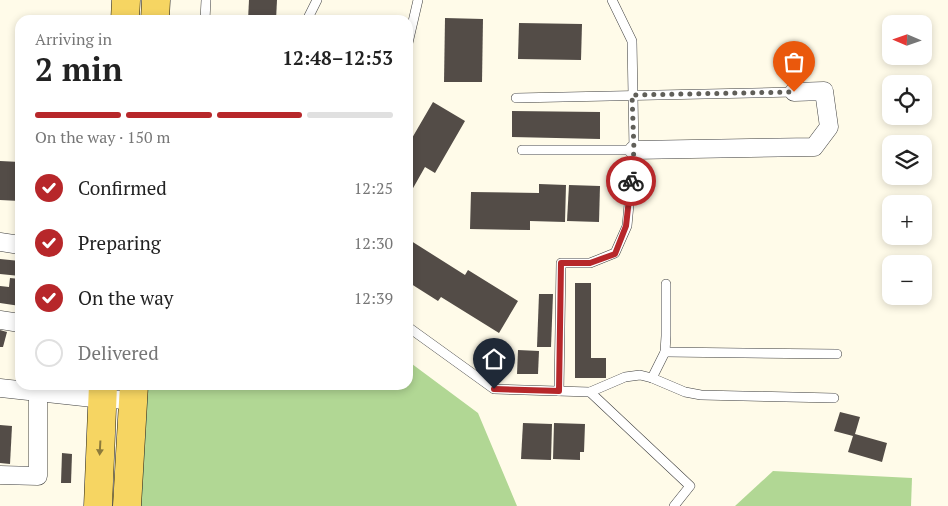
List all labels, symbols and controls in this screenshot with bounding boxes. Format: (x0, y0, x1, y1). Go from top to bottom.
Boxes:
north arrow (882, 15, 932, 65)
map controls (882, 15, 932, 305)
text: Arriving in (35, 28, 112, 50)
pin (773, 41, 815, 92)
text: 12:48–12:53 (282, 45, 393, 70)
text: 2 min (35, 48, 123, 90)
icon: bag (780, 48, 808, 76)
button: locate (882, 75, 932, 125)
text: On the way · 150 m (35, 126, 170, 148)
button: layers (882, 135, 932, 185)
courier (606, 156, 656, 206)
icon: bike (617, 167, 645, 195)
icon: check (35, 174, 63, 202)
text: Confirmed (78, 175, 167, 200)
text: 12:25 (354, 177, 393, 199)
button: + (882, 195, 932, 245)
icon: check (35, 229, 63, 257)
text: Preparing (78, 230, 161, 255)
text: 12:30 (354, 232, 393, 254)
button: − (882, 255, 932, 305)
icon: check (35, 284, 63, 312)
text: On the way (78, 285, 173, 310)
text: 12:39 (354, 287, 393, 309)
pin (473, 338, 515, 389)
text: Delivered (78, 340, 159, 365)
icon: home (480, 345, 508, 373)
one-way arrow (96, 440, 104, 456)

